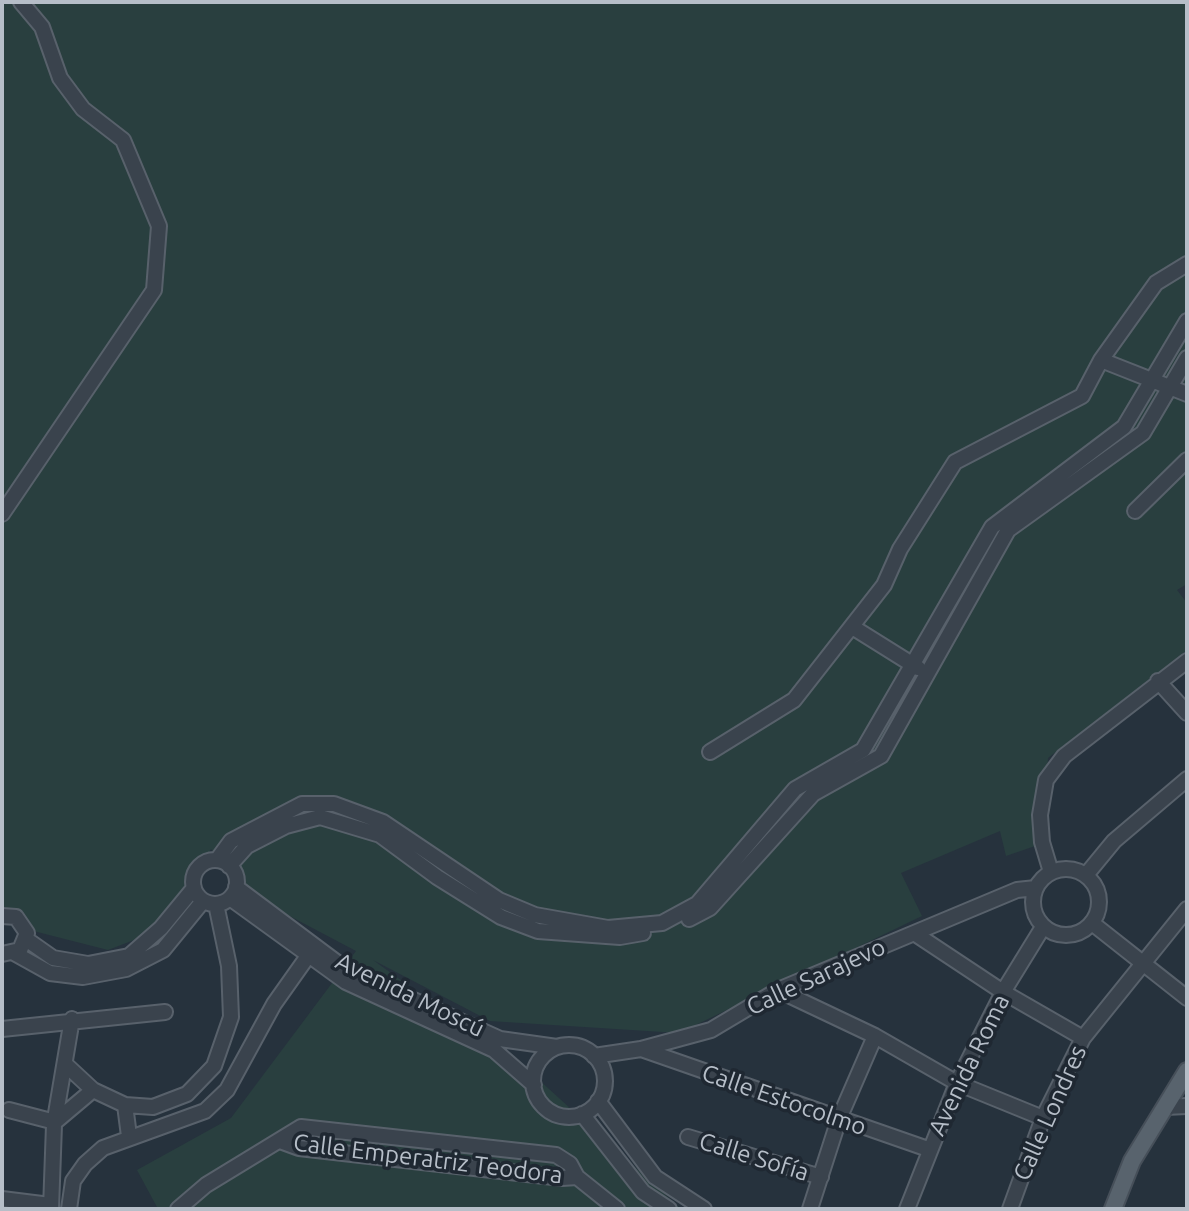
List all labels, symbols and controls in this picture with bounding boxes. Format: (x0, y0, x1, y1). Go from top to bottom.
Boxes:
street label: Calle Sarajevo (742, 932, 890, 1022)
street label: Avenida Moscú (331, 947, 489, 1043)
street label: Avenida Roma (922, 990, 1016, 1140)
street label: Calle Londres (1007, 1041, 1093, 1185)
street label: Calle Estocolmo (698, 1058, 870, 1142)
street label: Calle Sofía (696, 1127, 812, 1187)
street label: Calle Emperatriz Teodora (292, 1128, 564, 1190)

